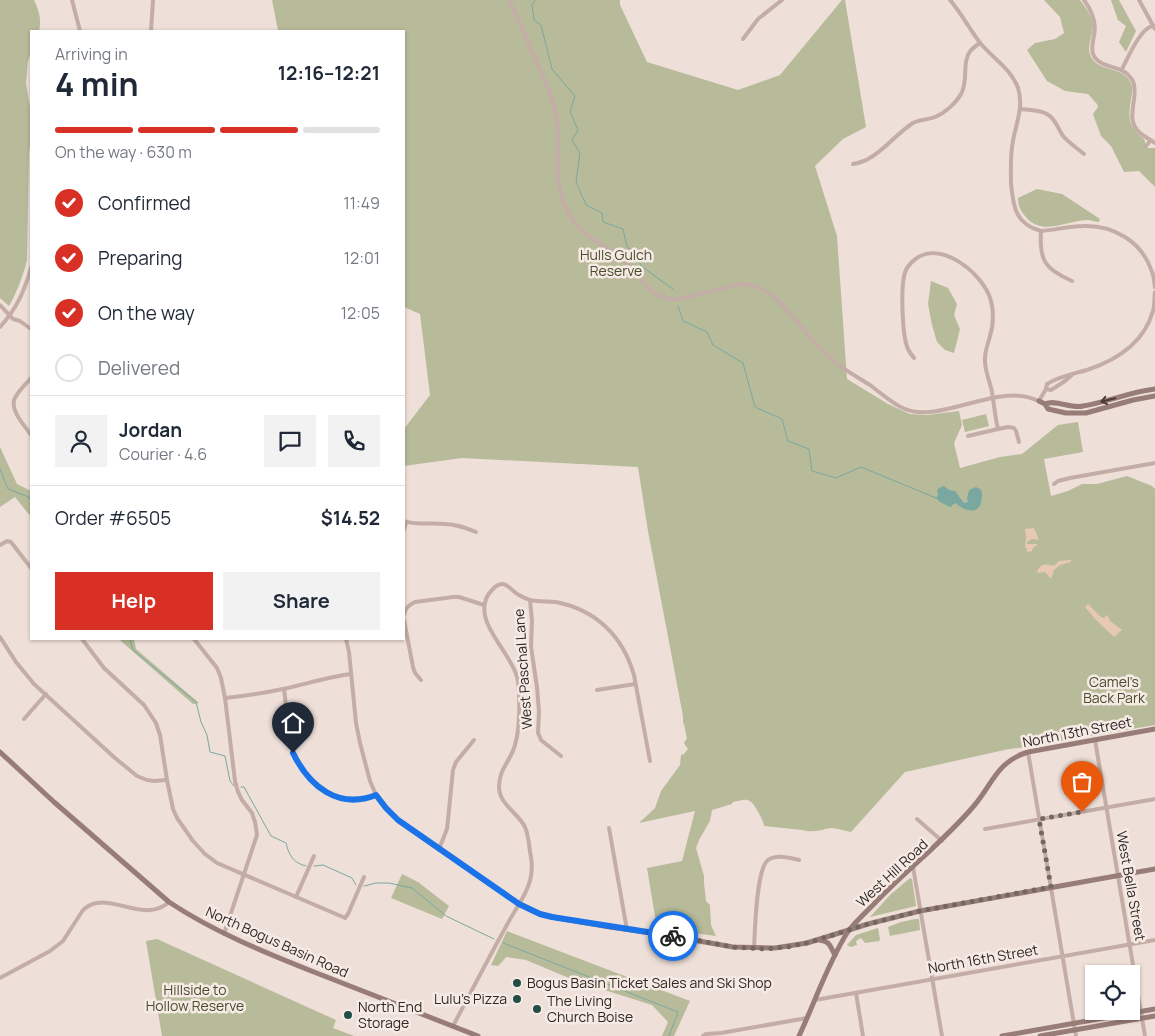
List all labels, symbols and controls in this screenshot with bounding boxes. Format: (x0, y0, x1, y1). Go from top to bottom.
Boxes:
text: Arriving in (55, 43, 128, 65)
text: 12:16–12:21 (278, 60, 380, 86)
text: 4 min (55, 62, 139, 106)
text: On the way · 630 m (55, 141, 192, 163)
icon: check (55, 189, 83, 217)
text: Confirmed (98, 190, 191, 216)
text: 11:49 (344, 192, 380, 214)
icon: check (55, 244, 83, 272)
text: Preparing (98, 245, 183, 271)
park label: Hulls Gulch Reserve (580, 245, 652, 280)
text: 12:01 (344, 247, 380, 269)
icon: check (55, 299, 83, 327)
text: On the way (98, 300, 195, 326)
text: 12:05 (341, 302, 380, 324)
text: Delivered (98, 355, 180, 381)
one-way arrow (1100, 396, 1116, 405)
button: person (55, 415, 107, 467)
button: chat (264, 415, 316, 467)
button: phone (328, 415, 380, 467)
text: Jordan (119, 417, 182, 443)
text: Courier · 4.6 (119, 443, 207, 465)
text: Order #6505 (55, 505, 171, 531)
text: $14.52 (321, 505, 380, 531)
button: Help (55, 572, 213, 630)
button: Share (223, 572, 380, 630)
street label: West Paschal Lane (509, 608, 536, 730)
park label: Camel's Back Park (1083, 672, 1146, 707)
pin (272, 702, 314, 753)
icon: home (279, 709, 307, 737)
street label: North 13th Street (1021, 712, 1133, 751)
pin (1061, 761, 1103, 812)
icon: bag (1068, 768, 1096, 796)
street label: West Bella Street (1112, 830, 1151, 943)
street label: West Hill Road (852, 834, 932, 911)
street label: North Bogus Basin Road (203, 901, 352, 982)
courier (648, 911, 698, 961)
icon: bike (659, 922, 687, 950)
street label: North 16th Street (926, 939, 1040, 978)
map controls (1085, 965, 1140, 1020)
button: locate (1085, 965, 1140, 1020)
place label: Bogus Basin Ticket Sales and Ski Shop (527, 973, 772, 992)
marker: Bogus Basin Ticket Sales and Ski Shop (511, 977, 523, 989)
park label: Hillside to Hollow Reserve (146, 980, 244, 1015)
place label: Lulu's Pizza (434, 989, 507, 1008)
place label: The Living Church Boise (547, 991, 633, 1026)
marker: Lulu's Pizza (511, 993, 523, 1005)
place label: North End Storage (358, 997, 422, 1032)
marker: The Living Church Boise (531, 1003, 543, 1015)
marker: North End Storage (342, 1009, 354, 1021)

